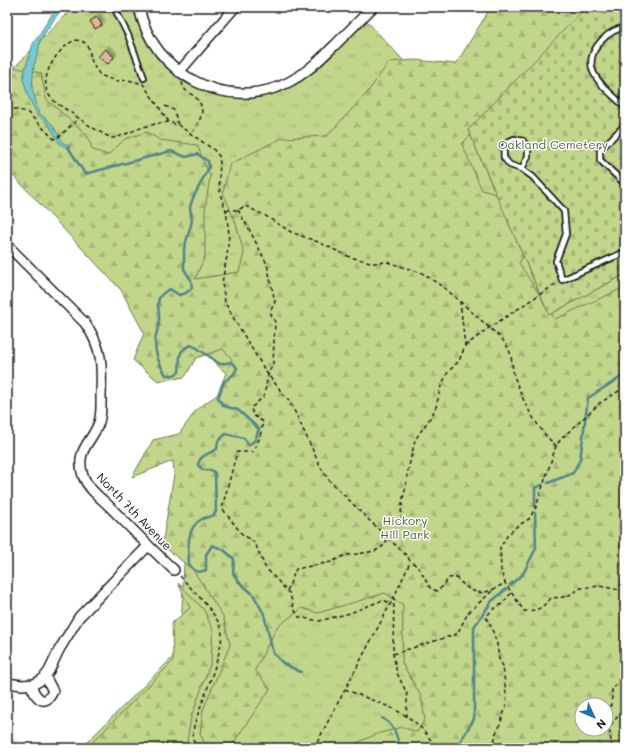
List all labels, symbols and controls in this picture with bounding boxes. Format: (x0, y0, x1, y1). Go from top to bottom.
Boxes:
park label: Oakland Cemetery (498, 136, 608, 152)
street label: North 7th Avenue (94, 469, 176, 554)
park label: Hickory Hill Park (380, 512, 430, 542)
north arrow (574, 697, 614, 737)
text: N (593, 716, 610, 733)

